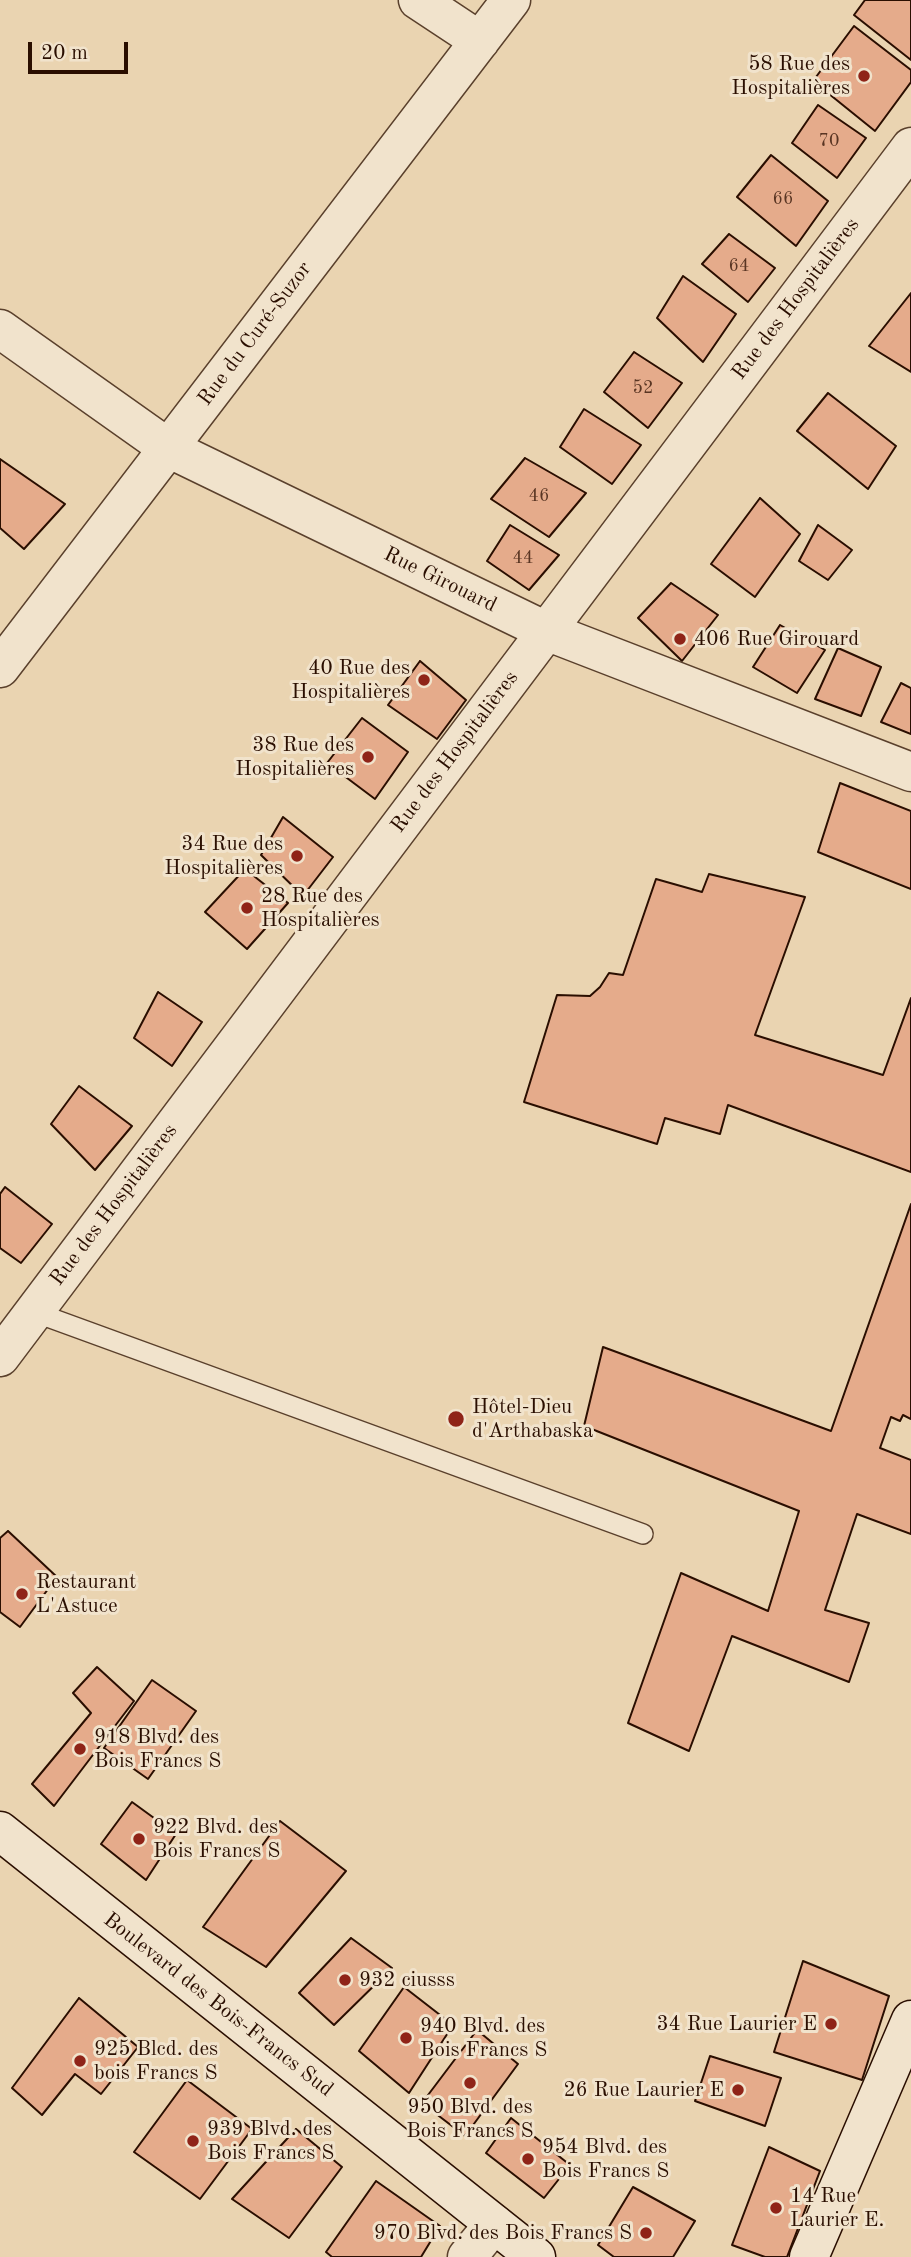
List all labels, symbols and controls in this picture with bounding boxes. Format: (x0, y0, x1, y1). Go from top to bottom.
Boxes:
scale bar (32, 28, 131, 72)
text: 20 m (41, 43, 88, 64)
place label: 58 Rue des Hospitalières (731, 51, 850, 101)
marker: 58 Rue des Hospitalières (856, 68, 872, 84)
house number: 70 (819, 130, 839, 152)
house number: 66 (773, 188, 793, 210)
street label: Rue des Hospitalières (727, 213, 865, 385)
house number: 64 (729, 255, 749, 277)
street label: Rue du Curé-Suzor (193, 257, 317, 411)
house number: 52 (633, 377, 653, 399)
house number: 46 (529, 485, 549, 507)
street label: Rue Girouard (379, 542, 501, 618)
house number: 44 (513, 547, 533, 569)
place label: 406 Rue Girouard (694, 626, 859, 652)
marker: 406 Rue Girouard (672, 631, 688, 647)
place label: 40 Rue des Hospitalières (291, 655, 410, 705)
street label: Rue des Hospitalières (386, 666, 524, 838)
marker: 40 Rue des Hospitalières (416, 672, 432, 688)
place label: 38 Rue des Hospitalières (235, 732, 354, 782)
marker: 38 Rue des Hospitalières (360, 749, 376, 765)
place label: 34 Rue des Hospitalières (164, 831, 283, 881)
marker: 34 Rue des Hospitalières (289, 848, 305, 864)
place label: 28 Rue des Hospitalières (261, 883, 380, 933)
marker: 28 Rue des Hospitalières (239, 900, 255, 916)
street label: Rue des Hospitalières (45, 1119, 183, 1291)
place label: Hôtel-Dieu d'Arthabaska (472, 1394, 593, 1444)
marker: Hôtel-Dieu d'Arthabaska (446, 1409, 466, 1429)
place label: Restaurant L'Astuce (36, 1569, 136, 1619)
marker: Restaurant L'Astuce (14, 1586, 30, 1602)
place label: 918 Blvd. des Bois Francs S (94, 1724, 221, 1774)
marker: 918 Blvd. des Bois Francs S (72, 1741, 88, 1757)
place label: 922 Blvd. des Bois Francs S (153, 1814, 280, 1864)
marker: 922 Blvd. des Bois Francs S (131, 1831, 147, 1847)
street label: Boulevard des Bois-Francs Sud (98, 1907, 338, 2103)
place label: 932 ciusss (359, 1967, 455, 1993)
marker: 932 ciusss (337, 1972, 353, 1988)
place label: 34 Rue Laurier E (656, 2011, 817, 2037)
place label: 940 Blvd. des Bois Francs S (420, 2013, 547, 2063)
marker: 34 Rue Laurier E (823, 2016, 839, 2032)
marker: 940 Blvd. des Bois Francs S (398, 2030, 414, 2046)
place label: 925 Blcd. des bois Francs S (94, 2036, 218, 2086)
marker: 925 Blcd. des bois Francs S (72, 2053, 88, 2069)
marker: 950 Blvd. des Bois Francs S (462, 2075, 478, 2091)
place label: 26 Rue Laurier E (563, 2077, 724, 2103)
marker: 26 Rue Laurier E (730, 2082, 746, 2098)
place label: 950 Blvd. des Bois Francs S (406, 2094, 534, 2144)
place label: 939 Blvd. des Bois Francs S (207, 2116, 334, 2166)
marker: 939 Blvd. des Bois Francs S (185, 2133, 201, 2149)
place label: 954 Blvd. des Bois Francs S (542, 2134, 669, 2184)
marker: 954 Blvd. des Bois Francs S (520, 2151, 536, 2167)
place label: 14 Rue Laurier E. (790, 2183, 884, 2233)
marker: 14 Rue Laurier E. (768, 2200, 784, 2216)
place label: 970 Blvd. des Bois Francs S (374, 2220, 632, 2246)
marker: 970 Blvd. des Bois Francs S (638, 2225, 654, 2241)

